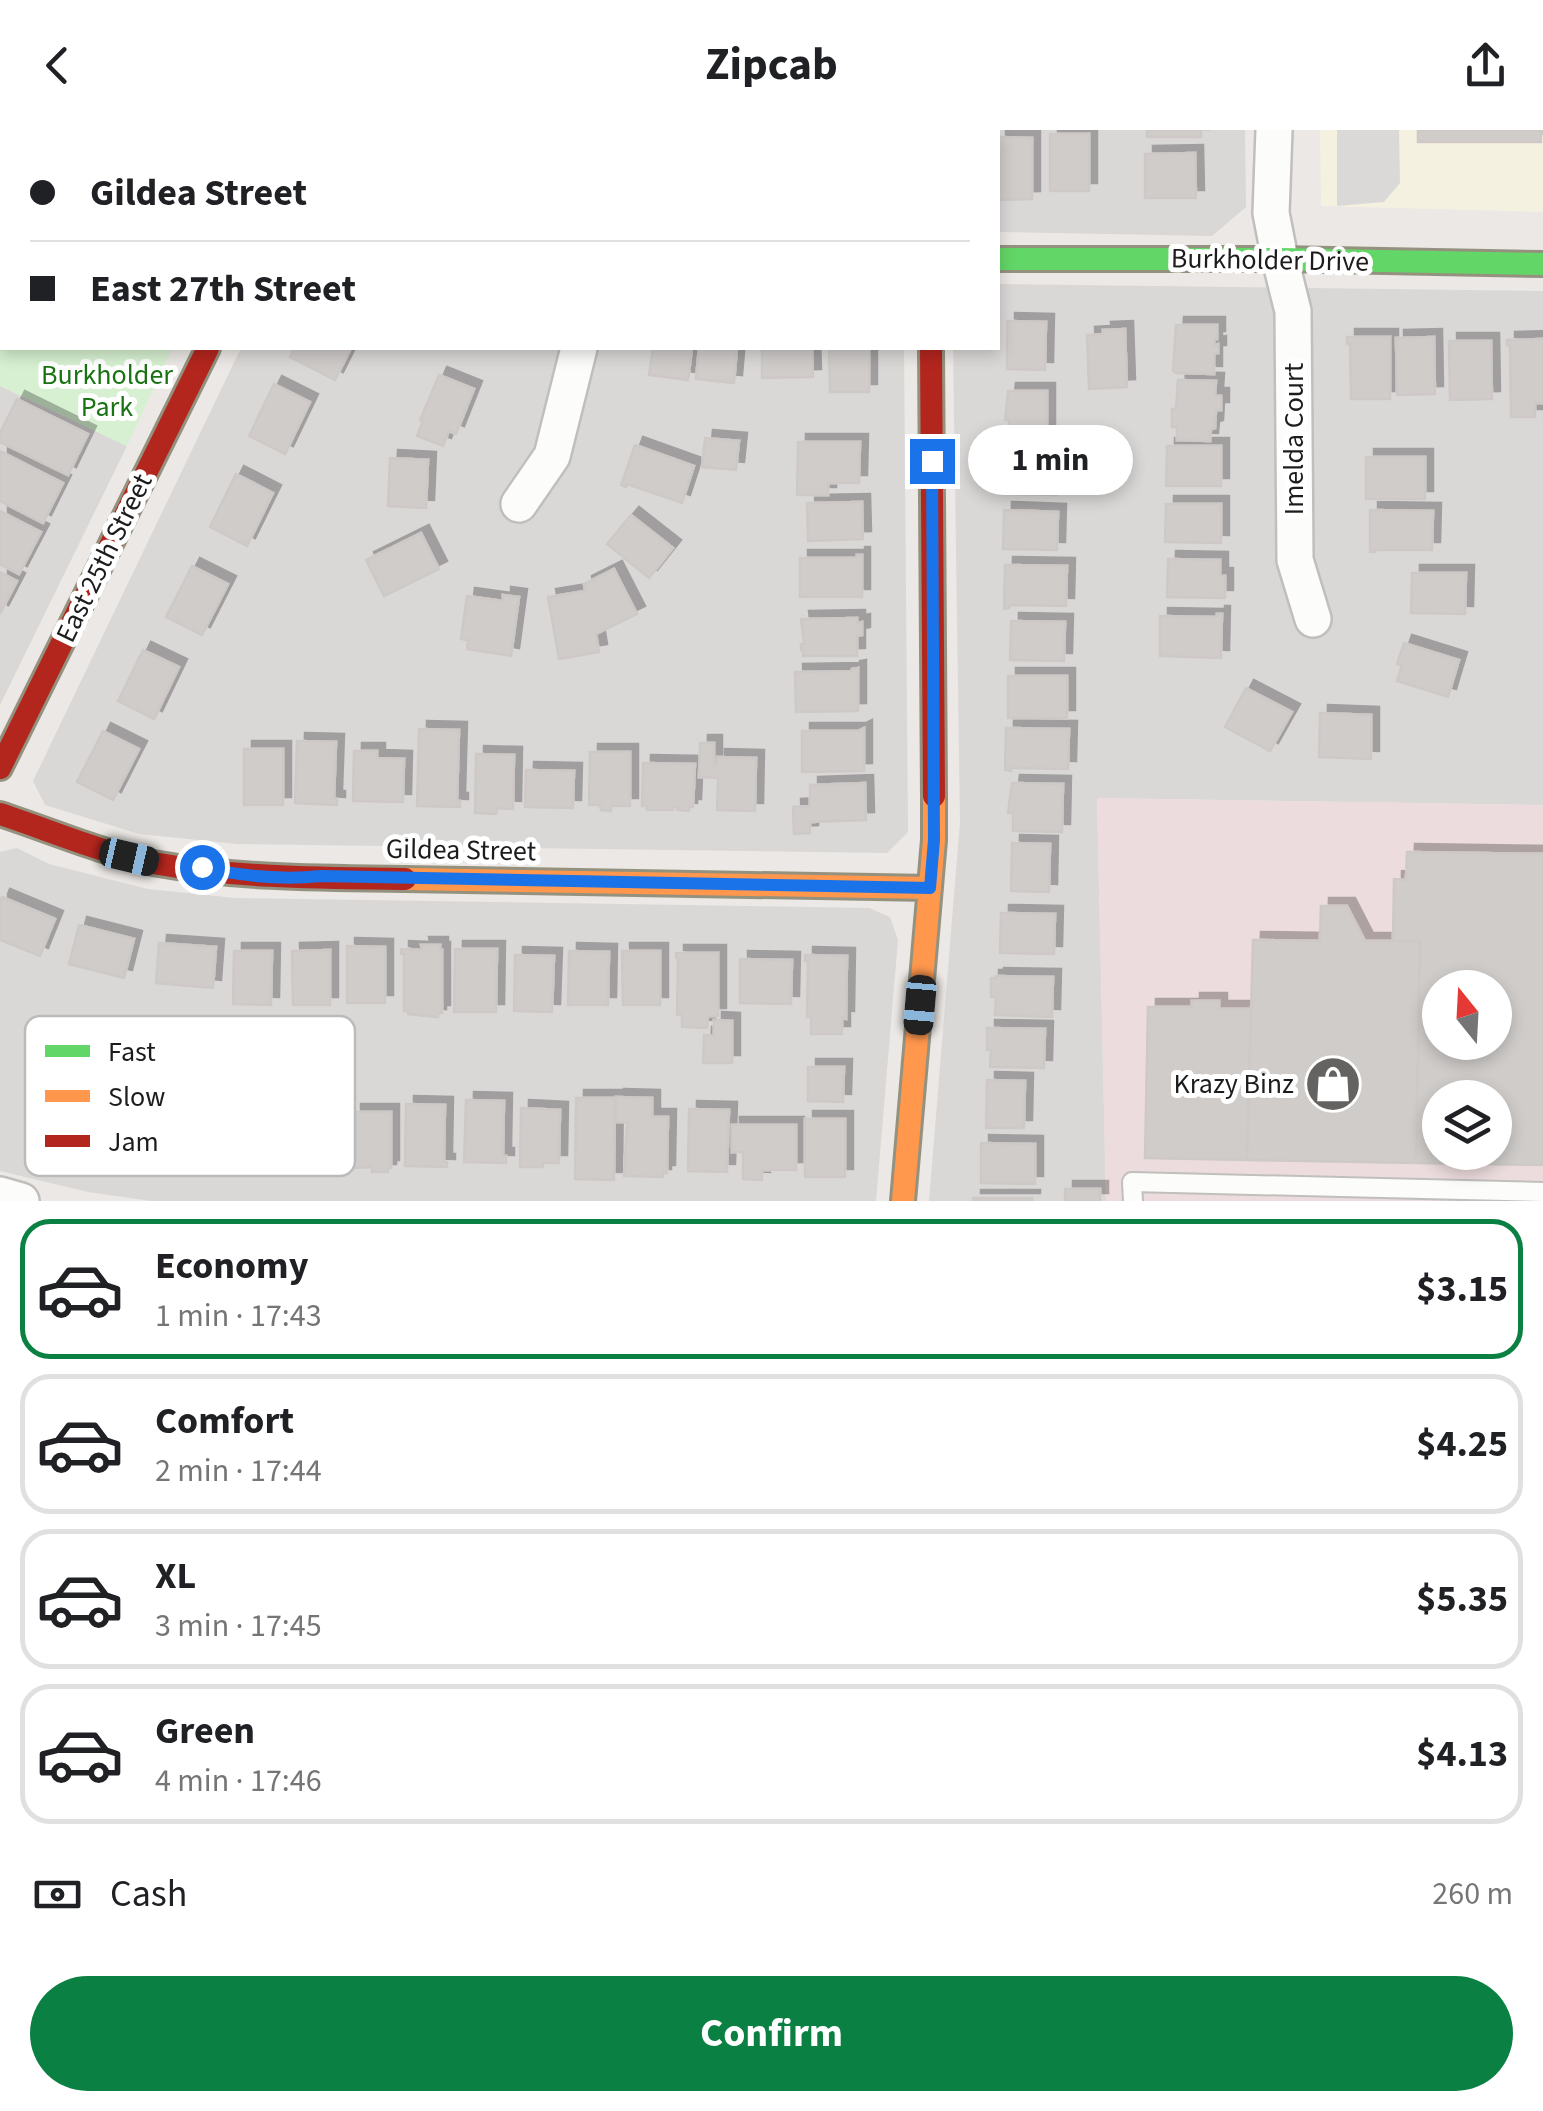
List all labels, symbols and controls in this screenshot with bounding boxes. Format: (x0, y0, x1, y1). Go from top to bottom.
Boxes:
text: Zipcab (705, 33, 838, 97)
icon: back (30, 38, 85, 93)
icon: share (1458, 38, 1513, 93)
text: Gildea Street (90, 166, 307, 220)
street label: Burkholder Drive (1171, 238, 1369, 282)
text: East 27th Street (90, 262, 356, 316)
park label: Burkholder Park (41, 355, 173, 427)
street label: Imelda Court (1274, 362, 1314, 515)
callout: 1 min (967, 426, 1132, 496)
text: 1 min (1012, 437, 1089, 483)
route end (910, 439, 955, 484)
street label: East 25th Street (46, 466, 162, 649)
street label: Gildea Street (386, 829, 537, 871)
car (96, 836, 162, 878)
route start (180, 845, 225, 890)
north arrow (1422, 970, 1512, 1060)
map controls (1422, 970, 1512, 1170)
car (902, 974, 938, 1036)
legend (25, 1016, 355, 1176)
text: Fast (108, 1032, 156, 1072)
shop icon: Krazy Binz (1303, 1054, 1363, 1114)
place label: Krazy Binz (1174, 1064, 1294, 1104)
text: Slow (108, 1077, 165, 1117)
button: layers (1422, 1080, 1512, 1170)
text: Jam (108, 1122, 159, 1162)
text: Economy (155, 1239, 308, 1293)
icon: car (35, 1244, 125, 1334)
text: $3.15 (1416, 1262, 1508, 1316)
text: 1 min · 17:43 (155, 1293, 322, 1339)
text: Comfort (155, 1394, 294, 1448)
icon: car (35, 1399, 125, 1489)
text: $4.25 (1416, 1417, 1508, 1471)
text: 2 min · 17:44 (155, 1448, 322, 1494)
text: XL (155, 1549, 196, 1603)
icon: car (35, 1554, 125, 1644)
text: $5.35 (1416, 1572, 1508, 1626)
text: 3 min · 17:45 (155, 1603, 322, 1649)
text: Green (155, 1704, 255, 1758)
icon: car (35, 1709, 125, 1799)
text: $4.13 (1416, 1727, 1508, 1781)
text: 4 min · 17:46 (155, 1758, 322, 1804)
icon: cash (30, 1867, 85, 1922)
text: Cash (110, 1867, 187, 1921)
text: 260 m (1432, 1871, 1513, 1917)
button: Confirm (30, 1976, 1513, 2091)

